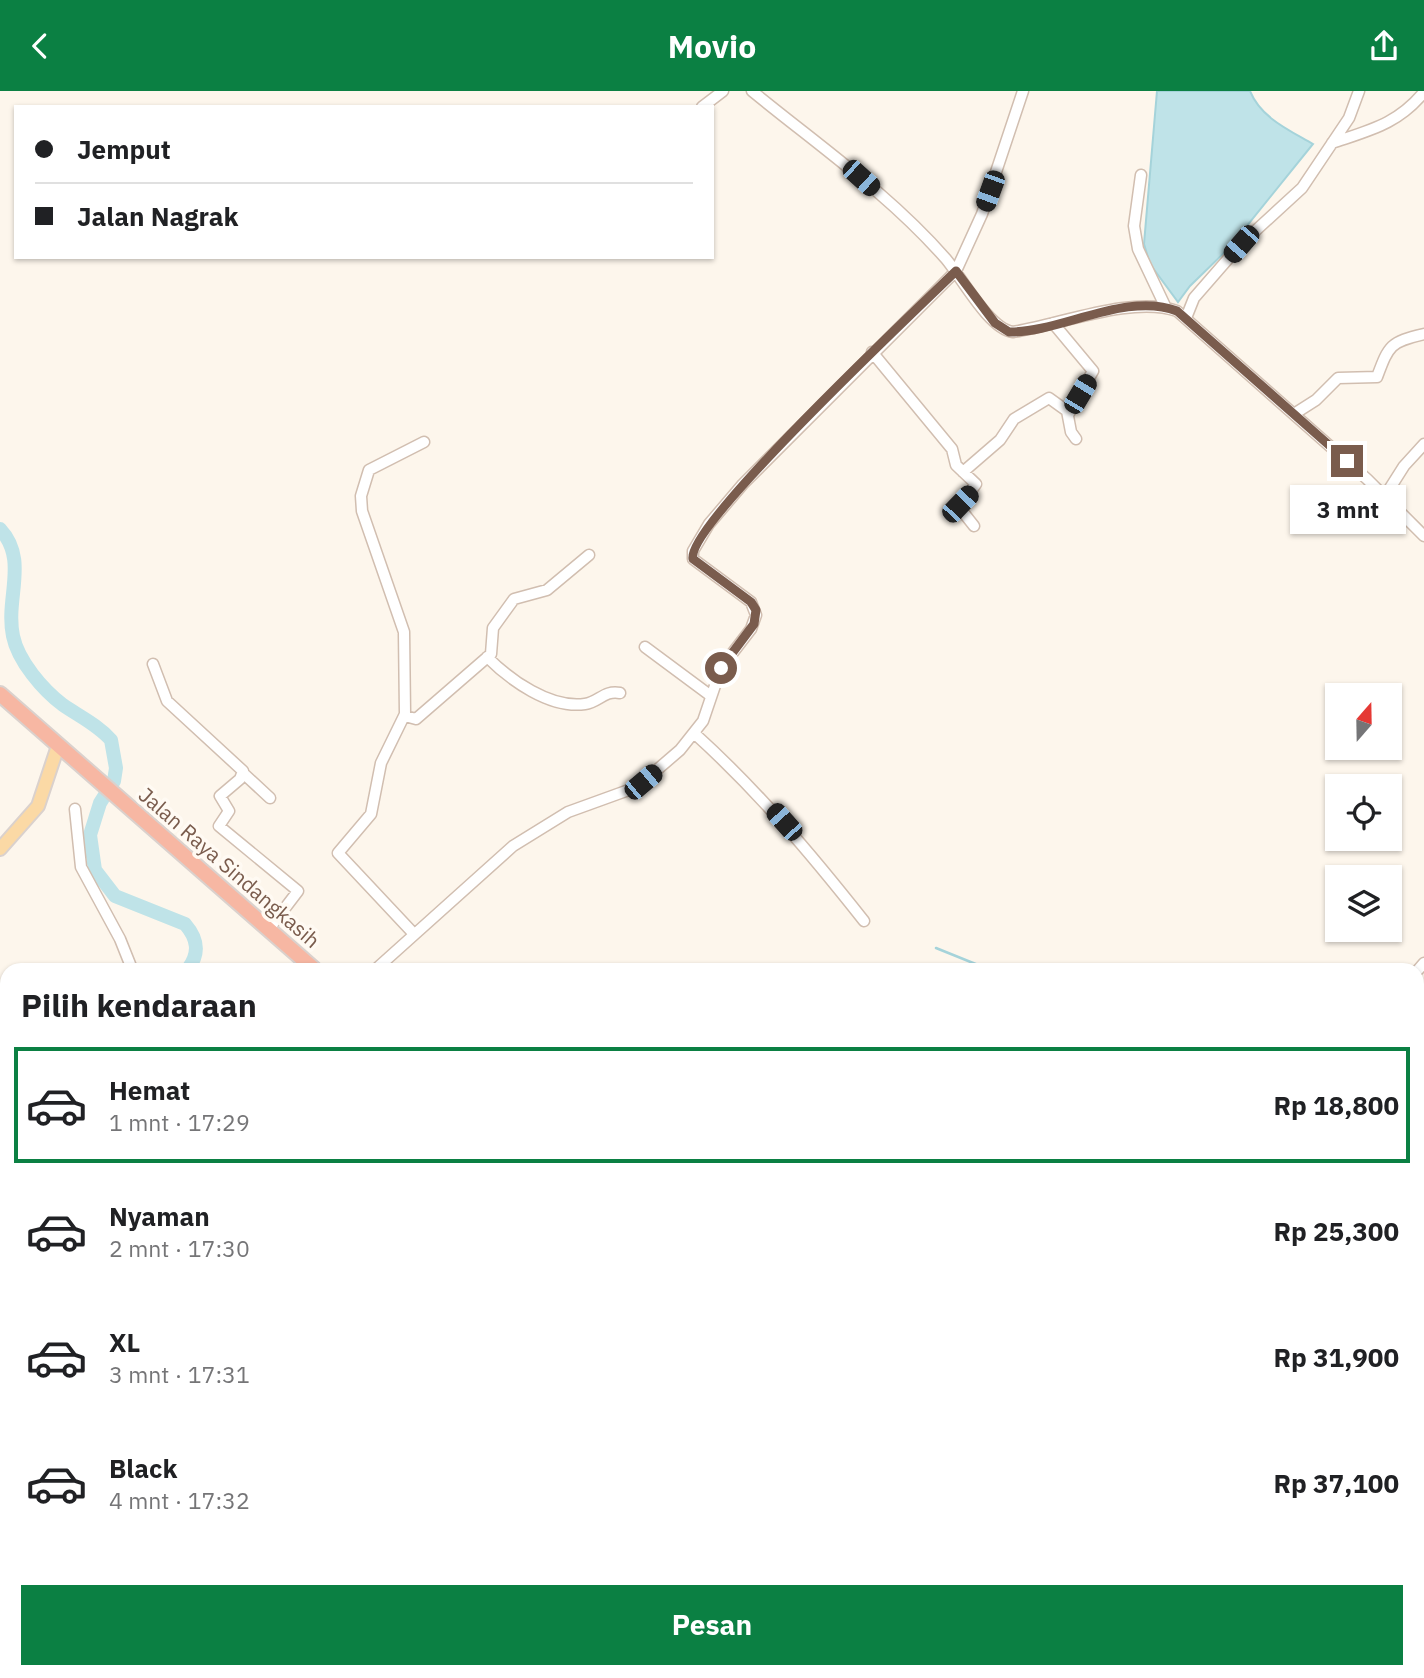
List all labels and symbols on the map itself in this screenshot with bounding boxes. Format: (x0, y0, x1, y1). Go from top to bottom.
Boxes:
car (839, 156, 884, 200)
car (973, 168, 1008, 214)
car (1220, 221, 1263, 267)
car (1061, 371, 1100, 417)
route end (1331, 445, 1363, 477)
car (938, 482, 983, 526)
callout: 3 mnt (1289, 485, 1405, 535)
route start (705, 652, 737, 684)
north arrow (1325, 683, 1402, 759)
car (621, 760, 666, 804)
street label: Jalan Raya Sindangkasih (133, 781, 326, 954)
car (763, 799, 806, 845)

